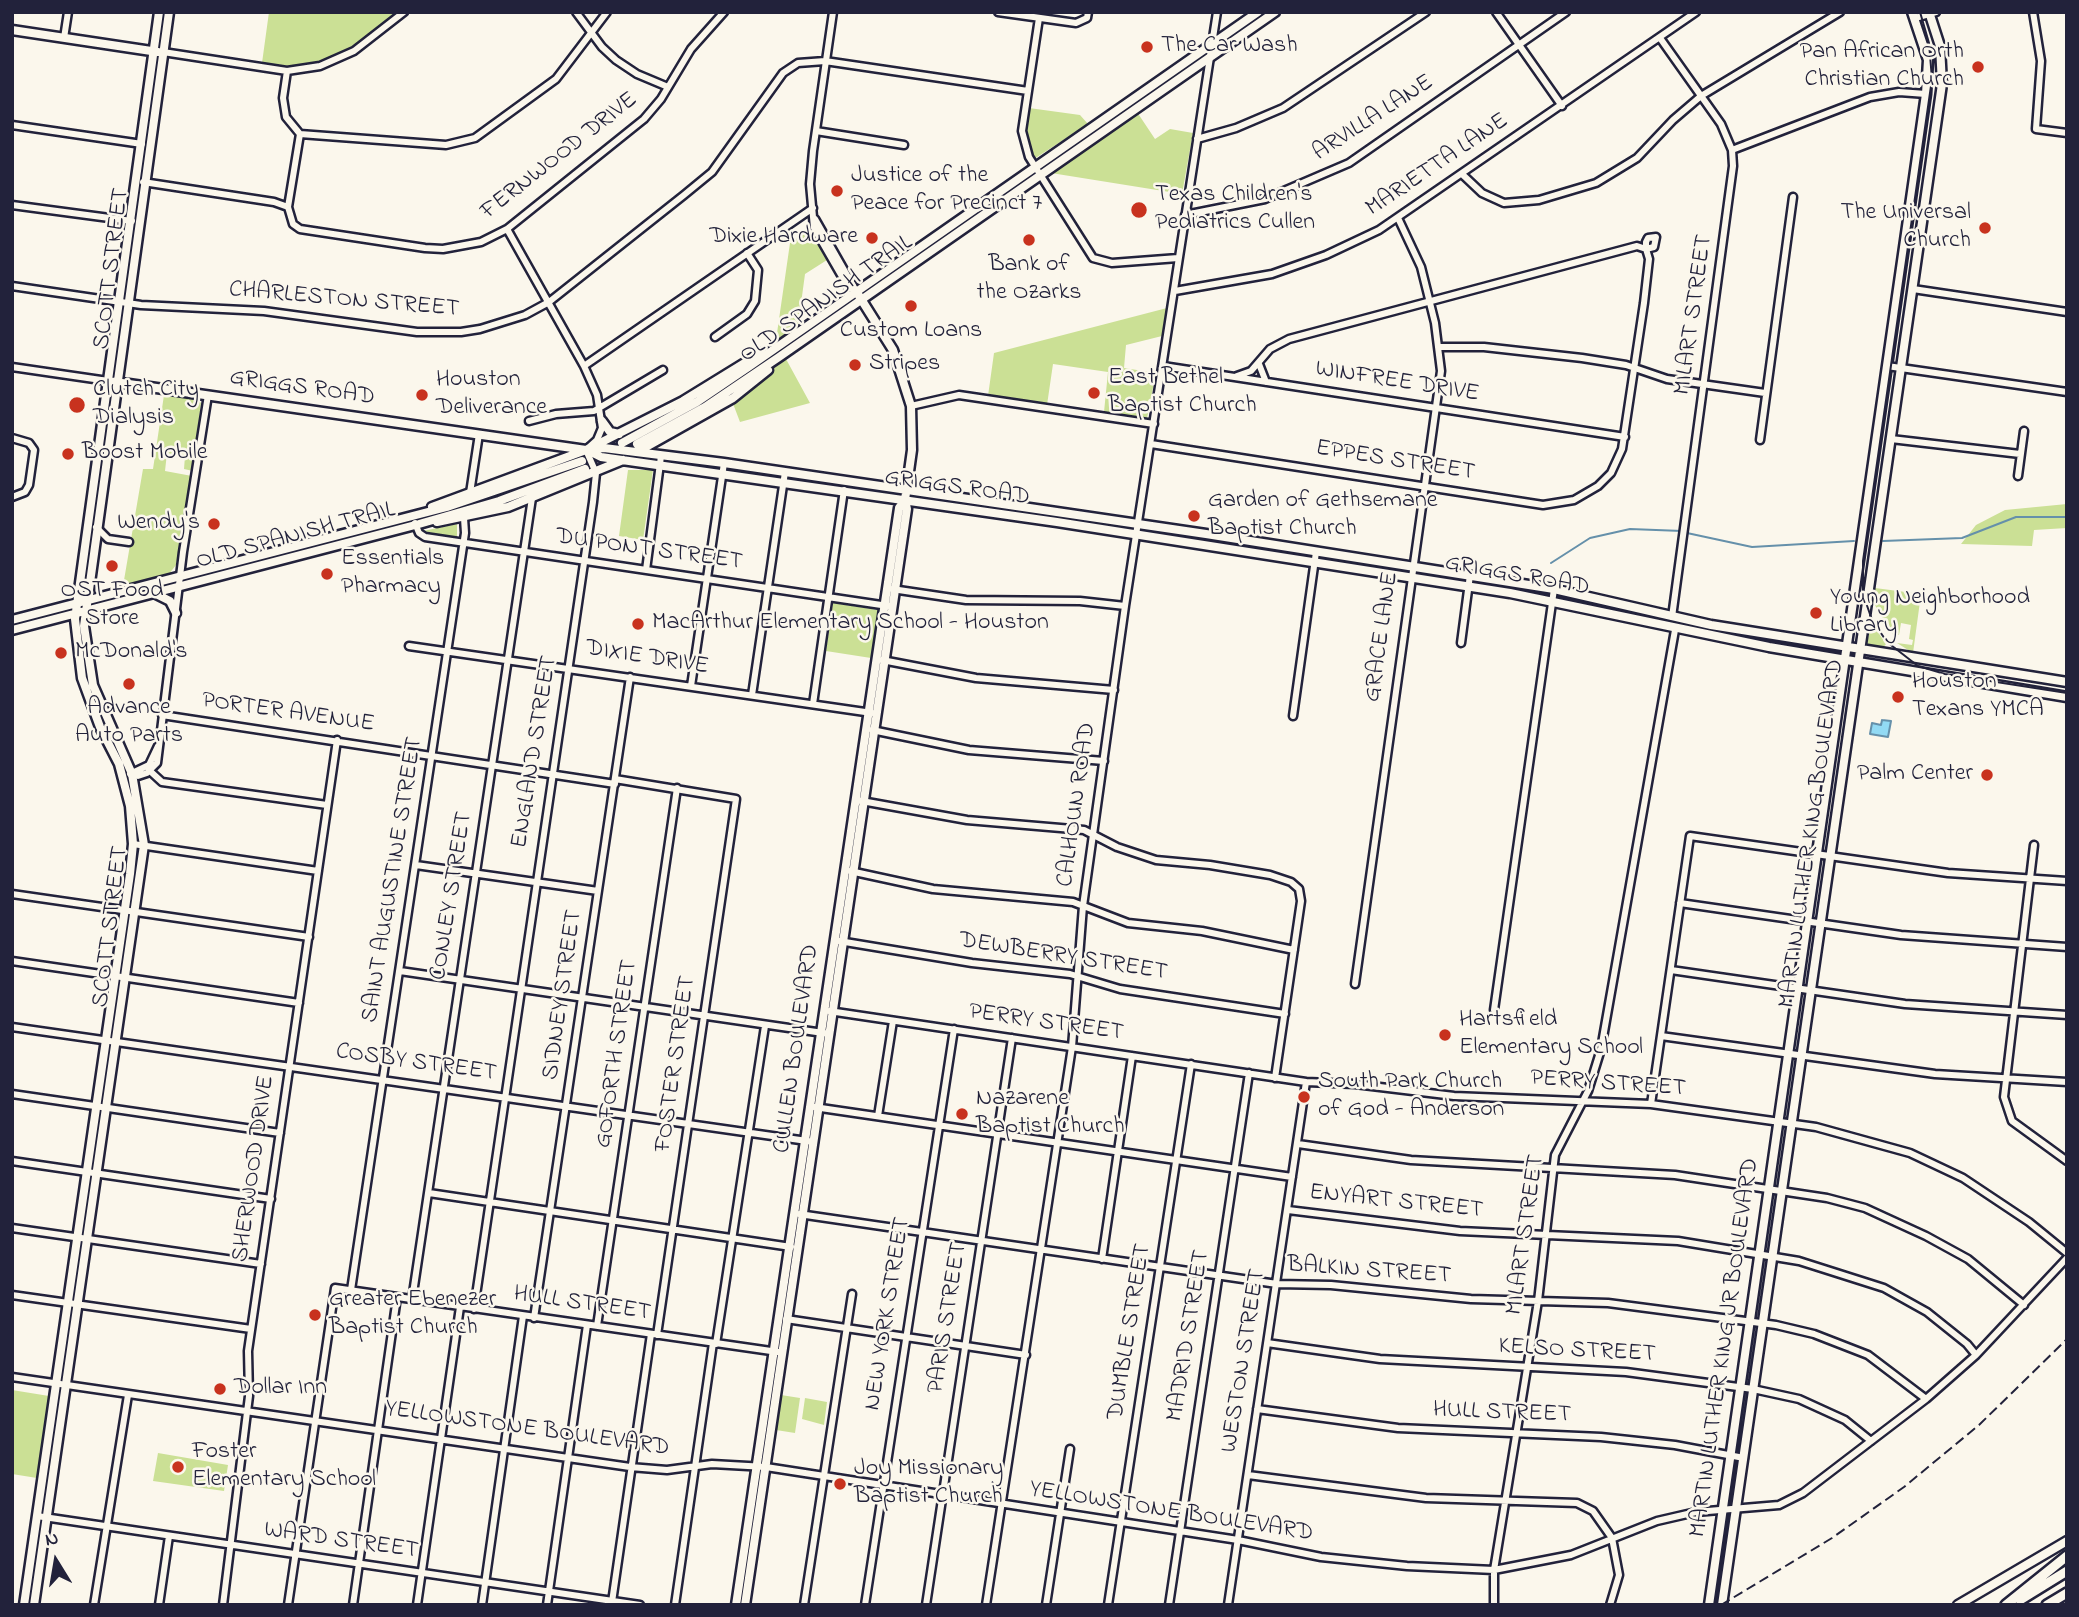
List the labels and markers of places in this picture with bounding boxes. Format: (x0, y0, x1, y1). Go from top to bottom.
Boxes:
place label: The Car Wash (1161, 33, 1298, 61)
marker: The Car Wash (1139, 39, 1155, 55)
place label: Pan African Orth Christian Church (1800, 39, 1964, 95)
marker: Pan African Orth Christian Church (1970, 59, 1986, 75)
place label: Justice of the Peace for Precinct 7 (851, 163, 1042, 219)
place label: Texas Children's Pediatrics Cullen (1155, 182, 1315, 238)
marker: Justice of the Peace for Precinct 7 (829, 183, 845, 199)
marker: Texas Children's Pediatrics Cullen (1129, 200, 1149, 220)
place label: The Universal Church (1840, 200, 1971, 256)
marker: The Universal Church (1977, 220, 1993, 236)
place label: Dixie Hardware (710, 224, 858, 252)
marker: Dixie Hardware (864, 230, 880, 246)
marker: Bank of the Ozarks (1021, 232, 1037, 248)
place label: Bank of the Ozarks (976, 252, 1082, 308)
marker: Custom Loans (903, 298, 919, 314)
place label: Custom Loans (840, 318, 982, 346)
place label: Stripes (869, 351, 940, 379)
marker: Stripes (847, 357, 863, 373)
place label: East Bethel Baptist Church (1108, 365, 1257, 421)
place label: Houston Deliverance (436, 367, 547, 423)
place label: Clutch City Dialysis (93, 377, 199, 433)
marker: East Bethel Baptist Church (1086, 385, 1102, 401)
marker: Houston Deliverance (414, 387, 430, 403)
marker: Clutch City Dialysis (67, 395, 87, 415)
place label: Boost Mobile (82, 440, 207, 468)
marker: Boost Mobile (60, 446, 76, 462)
place label: Garden of Gethsemane Baptist Church (1208, 488, 1438, 544)
marker: Garden of Gethsemane Baptist Church (1186, 508, 1202, 524)
place label: Wendy's (117, 510, 200, 538)
marker: Wendy's (206, 516, 222, 532)
place label: Essentials Pharmacy (341, 546, 444, 602)
marker: OST Food Store (104, 558, 120, 574)
marker: Essentials Pharmacy (319, 566, 335, 582)
place label: OST Food Store (61, 578, 163, 634)
place label: Young Neighborhood Library (1830, 585, 2030, 641)
marker: Young Neighborhood Library (1808, 605, 1824, 621)
place label: MacArthur Elementary School - Houston (652, 610, 1049, 638)
marker: MacArthur Elementary School - Houston (630, 616, 646, 632)
place label: McDonald's (75, 639, 187, 667)
marker: McDonald's (53, 645, 69, 661)
place label: Houston Texans YMCA (1912, 669, 2044, 725)
marker: Advance Auto Parts (121, 676, 137, 692)
marker: Houston Texans YMCA (1890, 689, 1906, 705)
place label: Advance Auto Parts (75, 695, 183, 751)
place label: Palm Center (1857, 761, 1973, 789)
marker: Palm Center (1979, 767, 1995, 783)
place label: Hartsfield Elementary School (1459, 1007, 1643, 1063)
marker: Hartsfield Elementary School (1437, 1027, 1453, 1043)
place label: South Park Church of God - Anderson (1318, 1069, 1504, 1125)
place label: Nazarene Baptist Church (976, 1086, 1125, 1142)
marker: South Park Church of God - Anderson (1296, 1089, 1312, 1105)
marker: Nazarene Baptist Church (954, 1106, 970, 1122)
place label: Greater Ebenezer Baptist Church (329, 1287, 496, 1343)
marker: Greater Ebenezer Baptist Church (307, 1307, 323, 1323)
place label: Dollar Inn (234, 1375, 327, 1403)
marker: Dollar Inn (212, 1381, 228, 1397)
place label: Foster Elementary School (192, 1439, 376, 1495)
place label: Joy Missionary Baptist Church (854, 1456, 1003, 1512)
marker: Foster Elementary School (170, 1459, 186, 1475)
marker: Joy Missionary Baptist Church (832, 1476, 848, 1492)

